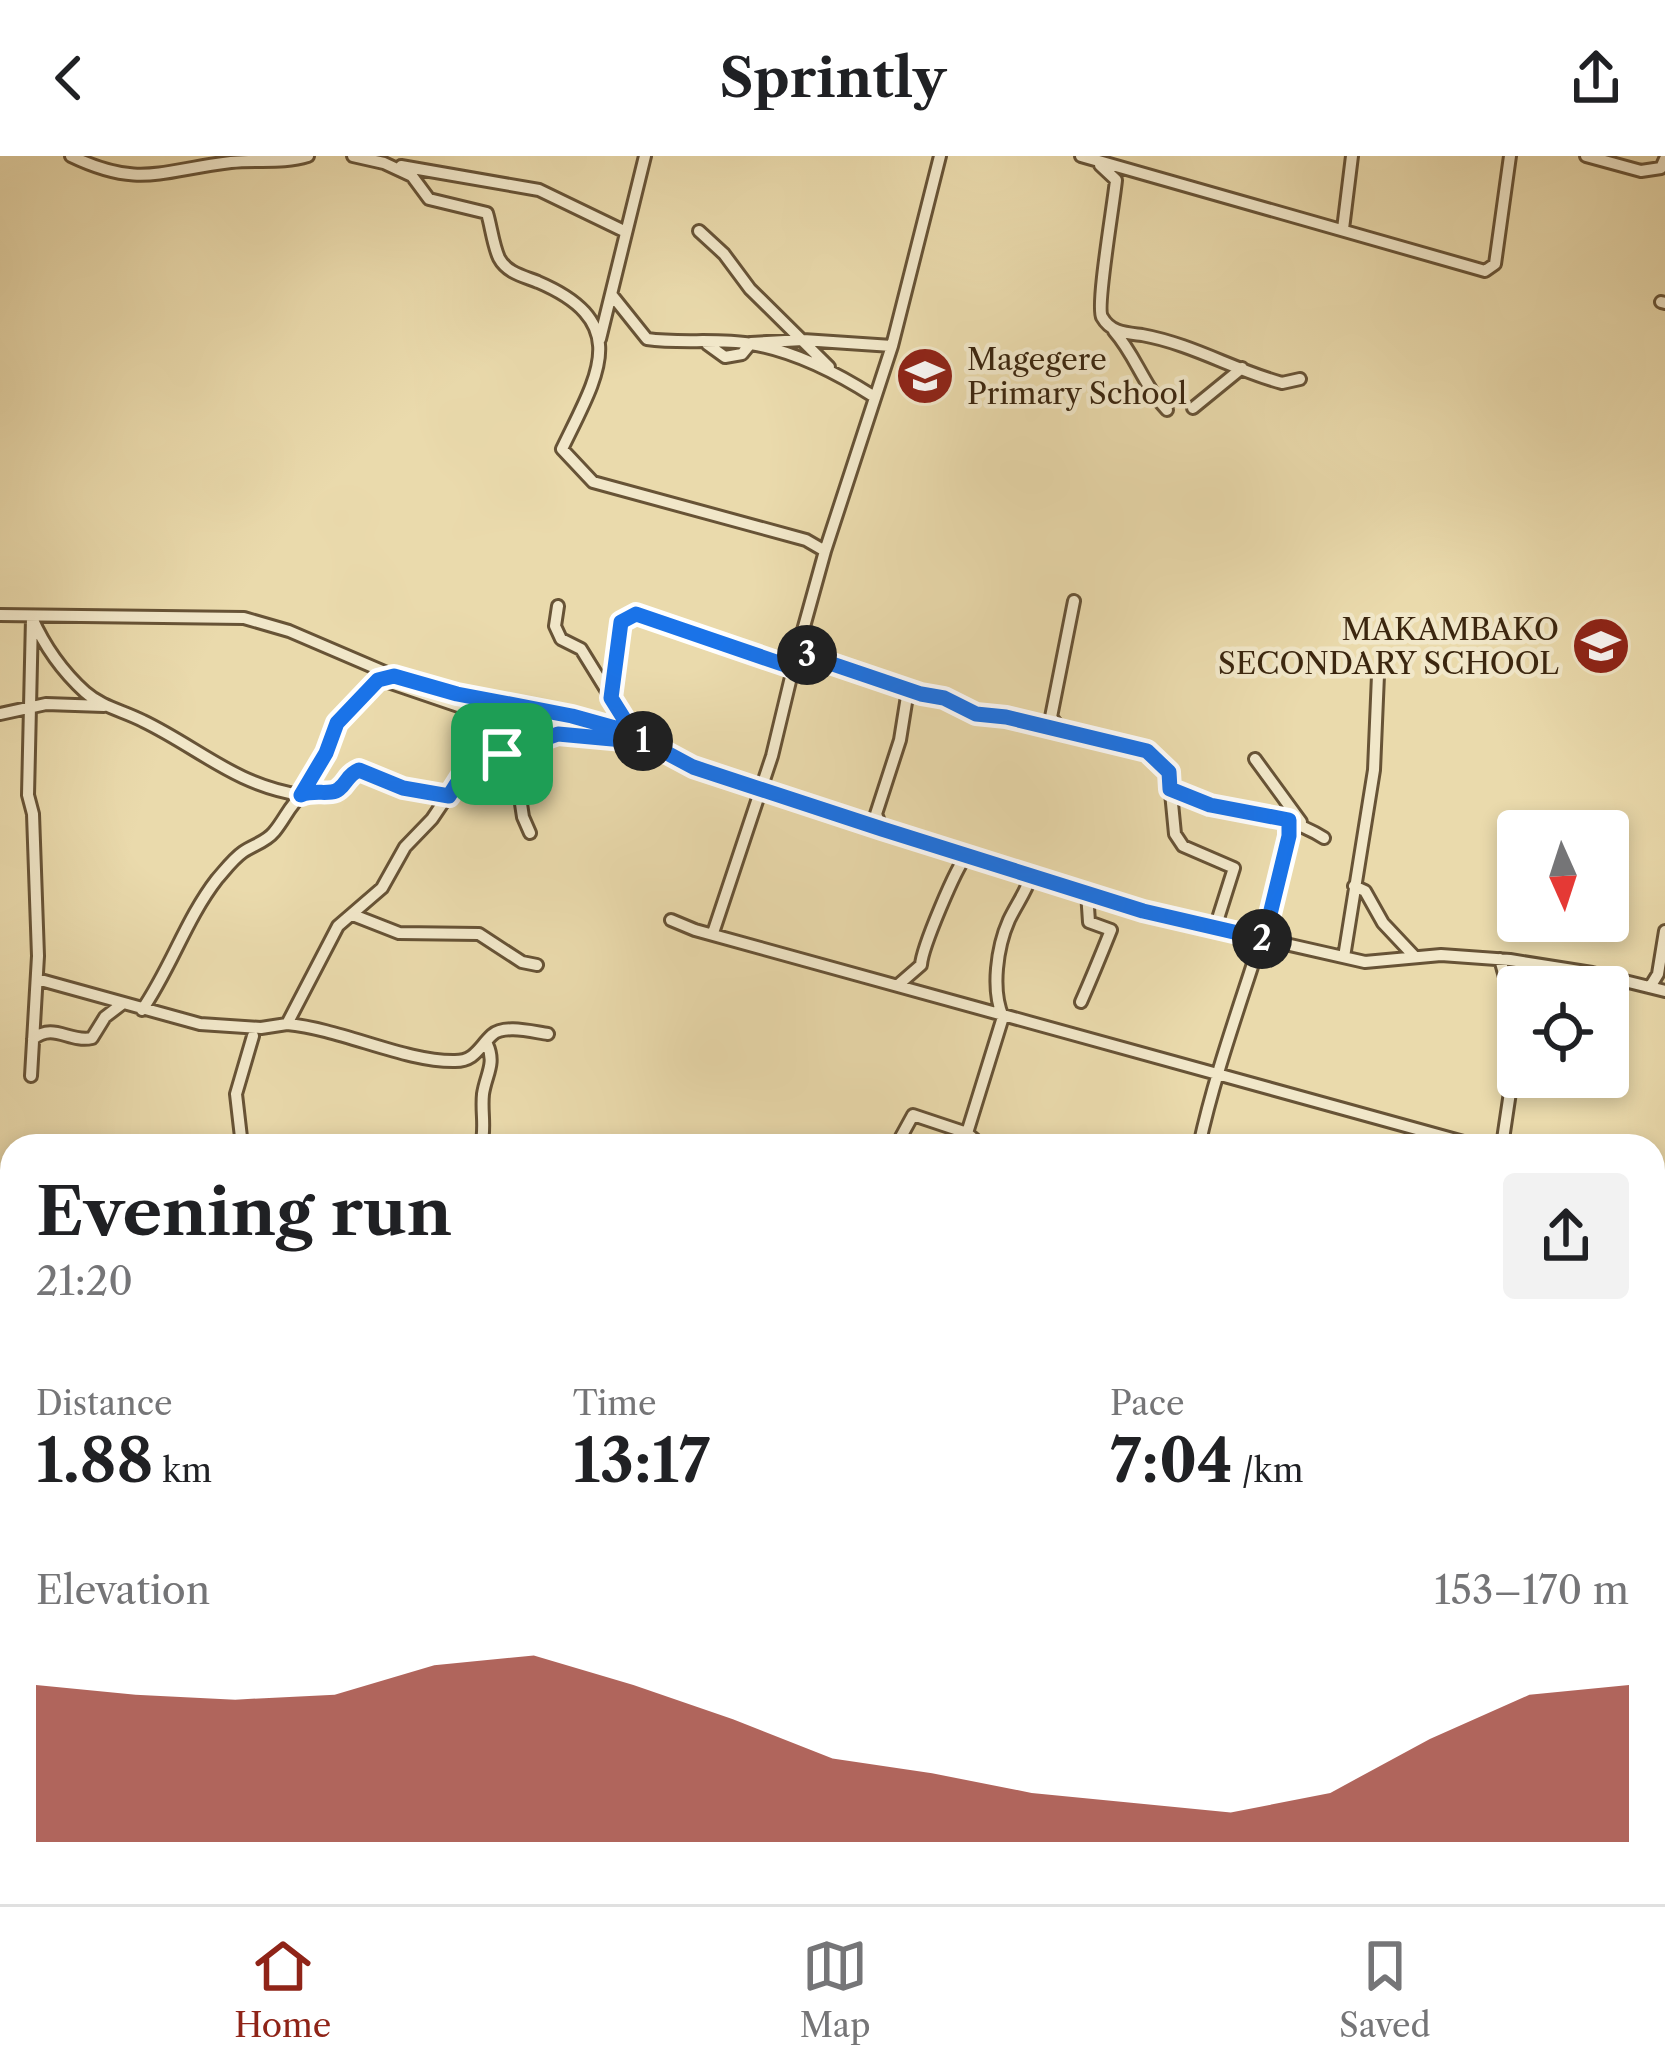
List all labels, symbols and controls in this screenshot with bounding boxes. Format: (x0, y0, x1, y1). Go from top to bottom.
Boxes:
icon: back (36, 45, 102, 111)
text: Sprintly (719, 45, 946, 111)
icon: share (1563, 45, 1629, 111)
place label: Magegere Primary School (967, 341, 1187, 412)
school or university icon: Magegere Primary School (894, 345, 956, 407)
place label: MAKAMBAKO SECONDARY SCHOOL (1218, 611, 1559, 682)
school or university icon: MAKAMBAKO SECONDARY SCHOOL (1570, 615, 1632, 677)
pin: 3 (777, 625, 837, 685)
text: 3 (798, 634, 816, 675)
pin (451, 703, 553, 805)
pin: 1 (613, 711, 673, 771)
text: 1 (636, 720, 650, 761)
icon: arrive (469, 721, 535, 787)
north arrow (1497, 810, 1629, 942)
map controls (1497, 810, 1629, 1098)
pin: 2 (1232, 909, 1292, 969)
text: 2 (1252, 918, 1272, 959)
button: locate (1497, 966, 1629, 1098)
text: Evening run (36, 1171, 452, 1252)
button: share (1503, 1173, 1629, 1299)
text: 21:20 (36, 1257, 133, 1305)
text: Distance (36, 1383, 173, 1424)
text: Time (573, 1383, 656, 1424)
text: Pace (1110, 1383, 1185, 1424)
text: 1.88 (36, 1424, 153, 1498)
text: 13:17 (573, 1424, 710, 1498)
text: 7:04 (1110, 1424, 1233, 1498)
text: km (153, 1450, 212, 1491)
text: /km (1233, 1450, 1303, 1491)
text: Elevation (36, 1566, 210, 1614)
text: 153–170 m (1434, 1566, 1629, 1614)
tab: Home (234, 1933, 331, 2046)
tab: Map (800, 1933, 871, 2046)
tab: Saved (1339, 1933, 1431, 2046)

